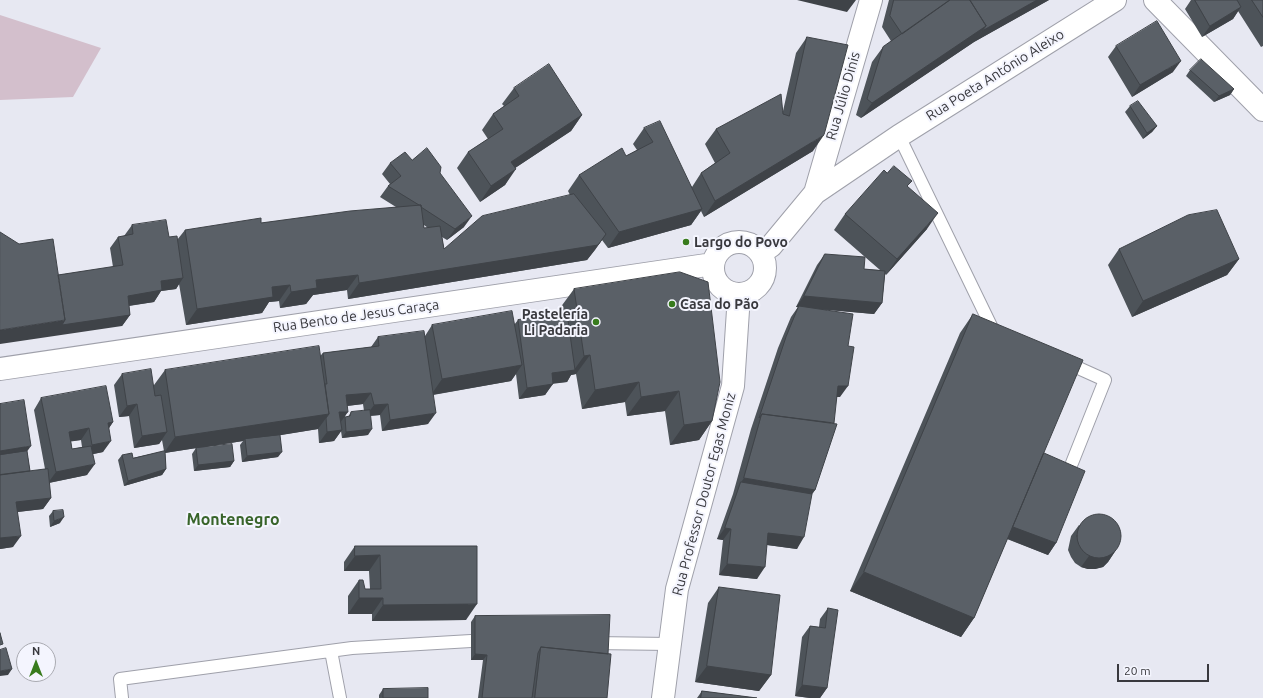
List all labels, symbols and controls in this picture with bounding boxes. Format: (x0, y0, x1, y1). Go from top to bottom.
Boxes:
street label: Rua Poeta António Aleixo (923, 26, 1067, 124)
street label: Rua Júlio Dinis (822, 50, 864, 142)
place label: Largo do Povo (694, 234, 788, 250)
marker: Largo do Povo (681, 237, 691, 247)
street label: Rua Bento de Jesus Caraça (272, 296, 440, 336)
place label: Casa do Pão (680, 296, 759, 312)
marker: Casa do Pão (667, 299, 677, 309)
place label: Pastelería Li Padaria (522, 306, 588, 338)
marker: Pastelería Li Padaria (591, 317, 601, 327)
street label: Rua Professor Doutor Egas Moniz (669, 391, 739, 597)
district label: Montenegro (186, 510, 280, 530)
north arrow (16, 642, 56, 682)
text: N (32, 645, 40, 657)
scale bar (1119, 656, 1211, 682)
text: 20 m (1124, 664, 1151, 677)

